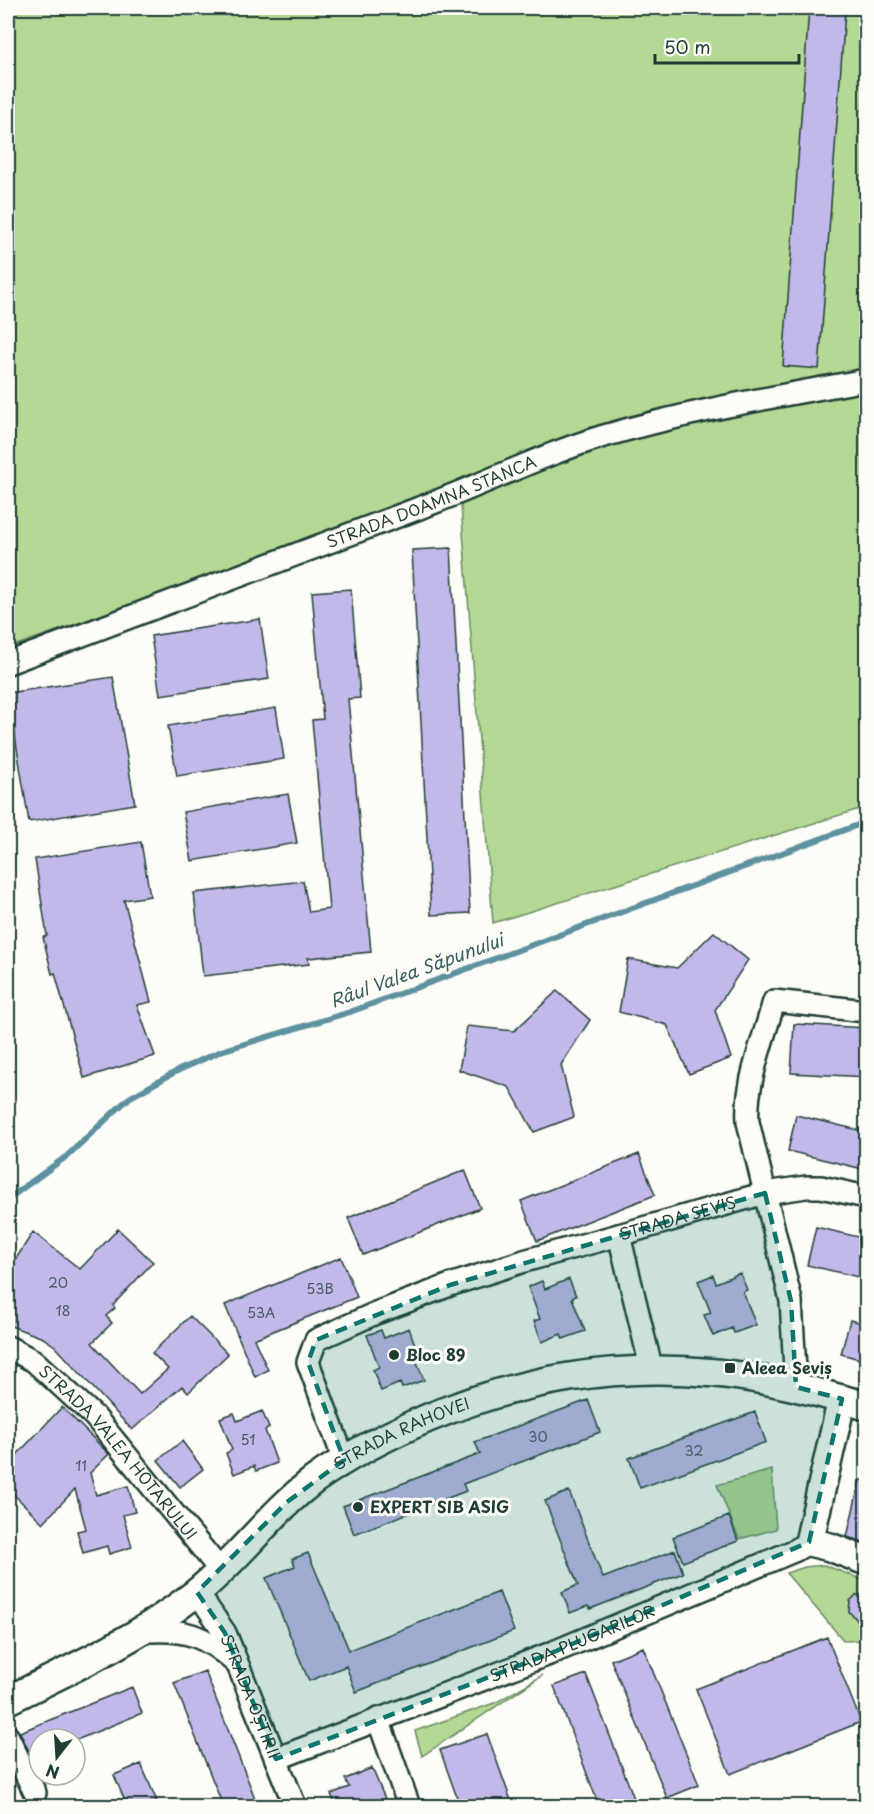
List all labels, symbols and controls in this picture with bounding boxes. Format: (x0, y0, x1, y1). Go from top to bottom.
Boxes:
scale bar (655, 27, 799, 65)
text: 50 m (664, 33, 711, 60)
street label: STRADA DOAMNA STANCA (323, 449, 540, 553)
water label: Râul Valea Săpunului (326, 925, 510, 1014)
street label: STRADA SEVIȘ (616, 1189, 738, 1245)
house number: 20 (48, 1272, 68, 1293)
house number: 53B (306, 1278, 334, 1299)
house number: 18 (55, 1300, 71, 1321)
house number: 53A (247, 1302, 275, 1323)
place label: Bloc 89 (406, 1342, 466, 1366)
marker: Bloc 89 (387, 1348, 401, 1362)
place label: Aleea Seviș (742, 1355, 832, 1379)
street label: STRADA VALEA HOTARULUI (34, 1358, 204, 1545)
marker: Aleea Seviș (723, 1361, 737, 1375)
street label: STRADA RAHOVEI (328, 1390, 473, 1475)
house number: 30 (528, 1426, 548, 1447)
house number: 51 (241, 1429, 255, 1450)
house number: 32 (685, 1440, 703, 1461)
house number: 11 (75, 1455, 87, 1476)
place label: EXPERT SIB ASIG (370, 1494, 509, 1518)
marker: EXPERT SIB ASIG (351, 1500, 365, 1514)
street label: STRADA PLUGARILOR (486, 1598, 658, 1687)
street label: STRADA OȘTIRII (216, 1630, 287, 1762)
north arrow (27, 1727, 87, 1787)
text: N (43, 1759, 62, 1786)

